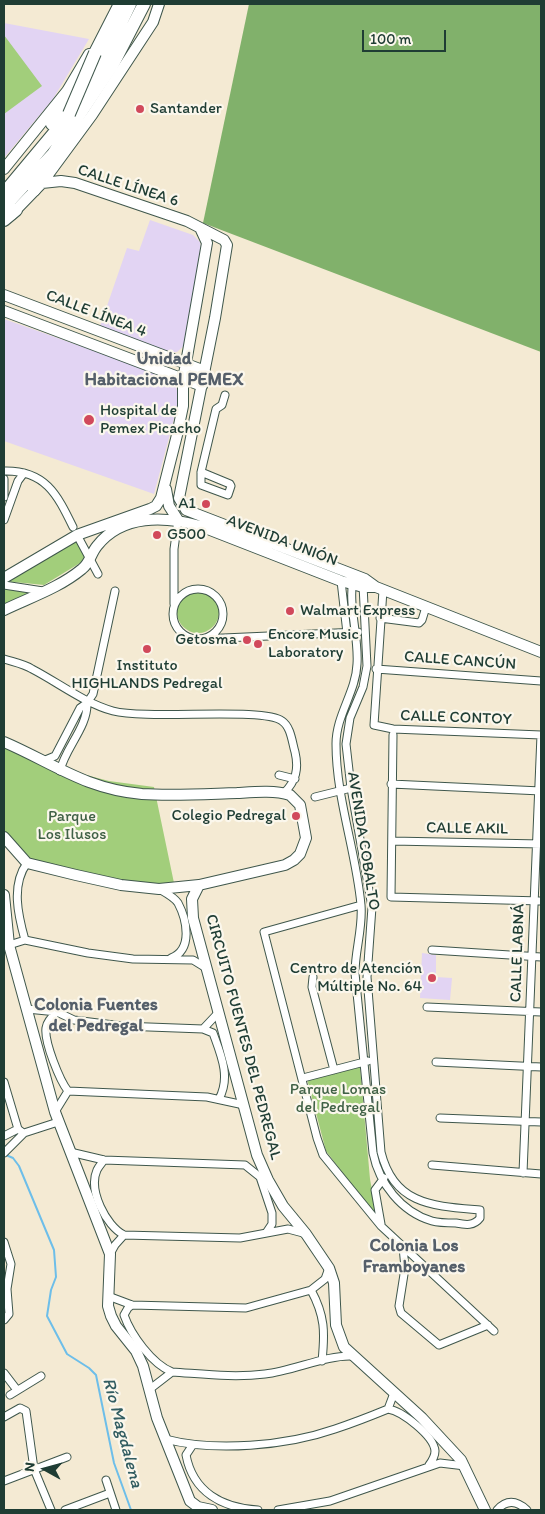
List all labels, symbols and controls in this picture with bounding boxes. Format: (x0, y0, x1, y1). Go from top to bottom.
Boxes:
scale bar (365, 20, 449, 52)
text: 100 m (370, 30, 411, 48)
place label: Santander (150, 99, 222, 119)
marker: Santander (134, 103, 146, 115)
street label: CALLE LÍNEA 6 (75, 161, 181, 211)
street label: CALLE LÍNEA 4 (43, 286, 149, 342)
district label: Unidad Habitacional PEMEX (84, 348, 244, 390)
place label: Hospital de Pemex Picacho (100, 401, 201, 439)
marker: Hospital de Pemex Picacho (82, 413, 96, 427)
place label: A1 (178, 494, 196, 514)
marker: A1 (200, 498, 212, 510)
street label: AVENIDA UNIÓN (224, 511, 340, 571)
place label: G500 (167, 525, 206, 545)
marker: G500 (151, 529, 163, 541)
place label: Walmart Express (300, 601, 415, 621)
marker: Walmart Express (284, 605, 296, 617)
place label: Encore Music Laboratory (268, 625, 359, 663)
place label: Getosma (175, 630, 237, 650)
marker: Getosma (241, 634, 253, 646)
marker: Encore Music Laboratory (252, 638, 264, 650)
marker: Instituto HIGHLANDS Pedregal (141, 643, 153, 655)
street label: CALLE CANCÚN (403, 648, 517, 674)
place label: Instituto HIGHLANDS Pedregal (71, 656, 223, 694)
street label: CALLE CONTOY (400, 706, 512, 730)
street label: AVENIDA COBALTO (343, 770, 383, 912)
place label: Colegio Pedregal (172, 806, 286, 826)
park label: Parque Los Ilusos (38, 807, 106, 845)
marker: Colegio Pedregal (290, 810, 302, 822)
street label: CALLE AKIL (426, 819, 508, 839)
street label: CALLE LABNÁ (507, 903, 529, 1003)
street label: CIRCUITO FUENTES DEL PEDREGAL (201, 912, 285, 1162)
place label: Centro de Atención Múltiple No. 64 (290, 959, 422, 997)
marker: Centro de Atención Múltiple No. 64 (426, 972, 438, 984)
district label: Colonia Fuentes del Pedregal (34, 994, 158, 1036)
park label: Parque Lomas del Pedregal (290, 1080, 386, 1118)
district label: Colonia Los Framboyanes (363, 1235, 465, 1278)
water label: Río Magdalena (97, 1375, 147, 1491)
north arrow (20, 1444, 70, 1494)
text: N (21, 1461, 39, 1473)

